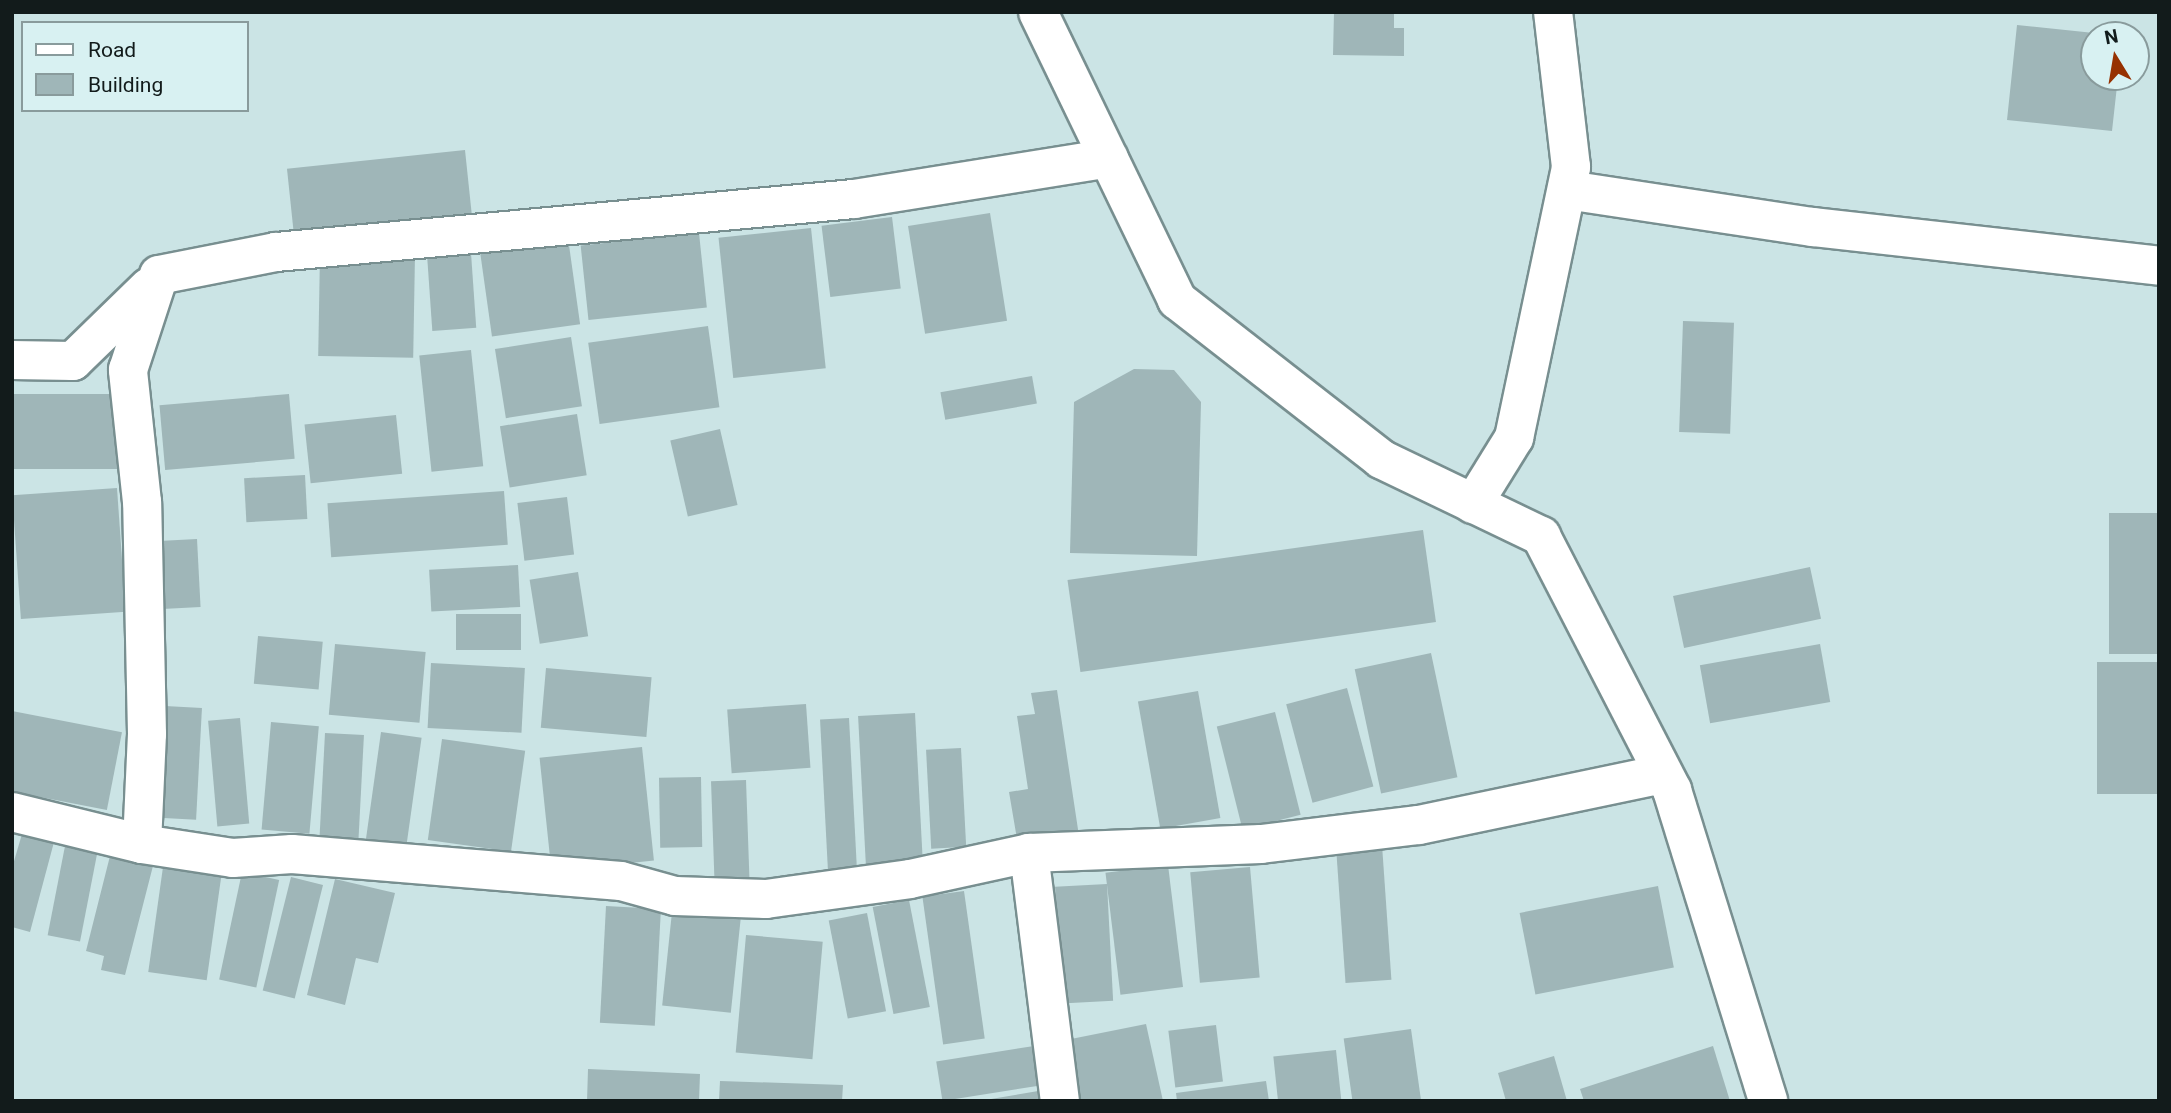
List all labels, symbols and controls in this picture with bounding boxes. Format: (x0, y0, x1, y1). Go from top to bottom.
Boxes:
legend (21, 21, 248, 112)
north arrow (2080, 21, 2150, 91)
text: N (2103, 24, 2120, 49)
text: Road (88, 38, 136, 62)
text: Building (88, 73, 163, 97)

